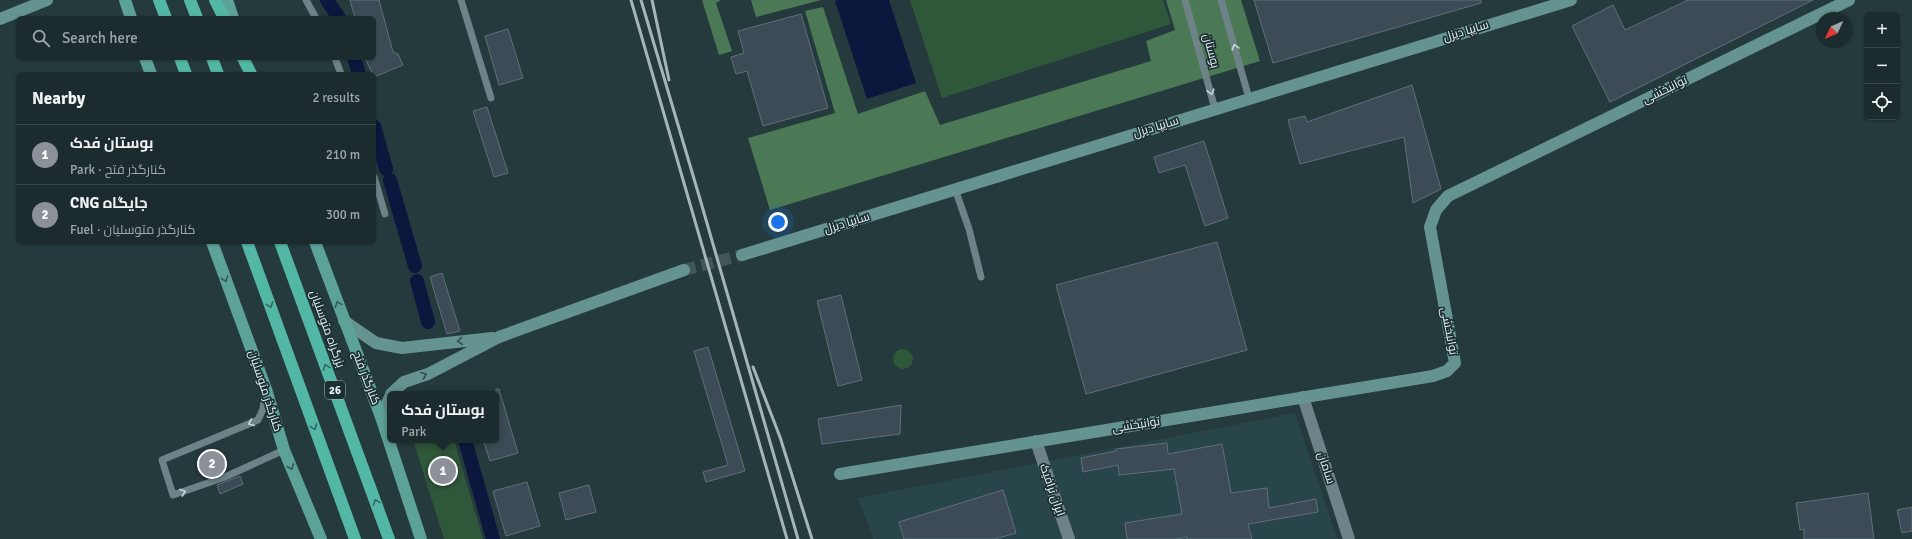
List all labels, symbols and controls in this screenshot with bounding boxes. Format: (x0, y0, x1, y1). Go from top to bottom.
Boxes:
north arrow (1816, 12, 1852, 48)
map controls (1864, 12, 1900, 120)
button: + (1864, 12, 1900, 48)
search box (16, 16, 376, 60)
street label: سایپا دیزل (1441, 17, 1491, 45)
icon: search (30, 27, 52, 49)
text: Search here (62, 29, 138, 47)
street label: بوستان (1199, 32, 1223, 70)
one-way arrow (1231, 44, 1240, 51)
button: − (1864, 48, 1900, 84)
street label: توانبخشی (1640, 72, 1691, 107)
button: locate (1864, 84, 1900, 120)
text: Nearby (32, 88, 85, 109)
one-way arrow (1206, 88, 1215, 95)
text: 2 results (312, 90, 360, 106)
street label: سایپا دیزل (1131, 113, 1181, 141)
text: بوستان فدک (70, 134, 153, 152)
text: 1 (41, 147, 49, 163)
text: 210 m (326, 147, 360, 163)
text: Park · کنارگذر فتح (70, 162, 166, 178)
text: CNG جایگاه (70, 194, 148, 212)
text: 2 (41, 207, 49, 223)
text: 300 m (326, 207, 360, 223)
street label: سایپا دیزل (822, 209, 872, 237)
your location (768, 212, 788, 232)
text: Fuel · کنارگذر متوسلیان (70, 222, 195, 238)
one-way arrow (221, 275, 229, 282)
street label: بزرگراه متوسلیان (306, 288, 348, 370)
one-way arrow (265, 301, 273, 308)
one-way arrow (334, 301, 342, 308)
street label: توانبخشی (1437, 306, 1461, 357)
one-way arrow (457, 337, 463, 346)
street label: کنارگذر متوسلیان (245, 348, 285, 434)
street label: کنارگذر فتح (349, 349, 383, 407)
one-way arrow (323, 364, 331, 371)
one-way arrow (420, 372, 427, 380)
road number: 26 (325, 381, 345, 399)
popup (387, 391, 499, 443)
text: بوستان فدک (401, 401, 485, 419)
street label: توانبخشی (1111, 414, 1162, 436)
one-way arrow (248, 418, 255, 426)
one-way arrow (309, 424, 318, 431)
text: Park (401, 424, 426, 440)
pin: 2 (199, 449, 225, 479)
street label: سامان (1314, 450, 1338, 486)
pin: 1 (430, 456, 456, 486)
street label: ایران ترافیک (1036, 462, 1068, 518)
one-way arrow (287, 464, 295, 471)
one-way arrow (179, 488, 186, 497)
one-way arrow (372, 499, 380, 506)

